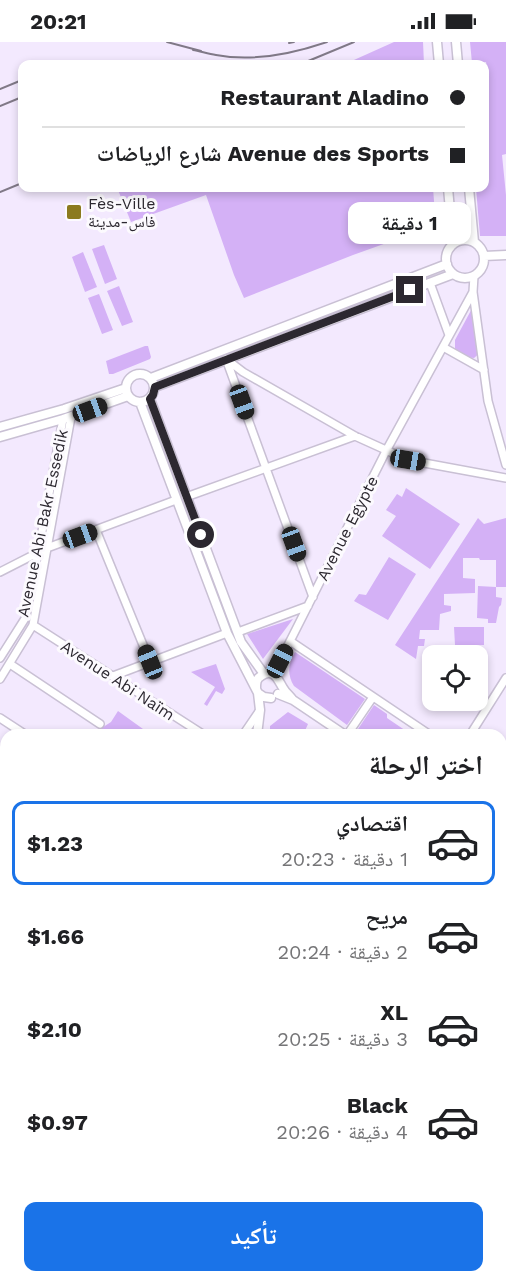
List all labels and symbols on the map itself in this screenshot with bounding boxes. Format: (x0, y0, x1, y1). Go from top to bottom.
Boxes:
place label: Fès-Ville فاس-مدينة (88, 194, 156, 232)
marker: Fès-Ville فاس-مدينة (65, 203, 83, 221)
callout: 1 دقيقة (348, 203, 472, 245)
route end (396, 276, 423, 303)
car (227, 382, 257, 422)
car (70, 395, 110, 425)
street label: Avenue Abi Bakr Essedik (13, 427, 72, 619)
car (389, 448, 427, 472)
street label: Avenue Egypte (313, 473, 382, 584)
car (60, 521, 100, 551)
route start (187, 521, 214, 548)
car (279, 524, 309, 564)
street label: Avenue Abi Naïm (57, 637, 178, 724)
car (264, 641, 296, 681)
car (135, 642, 165, 682)

